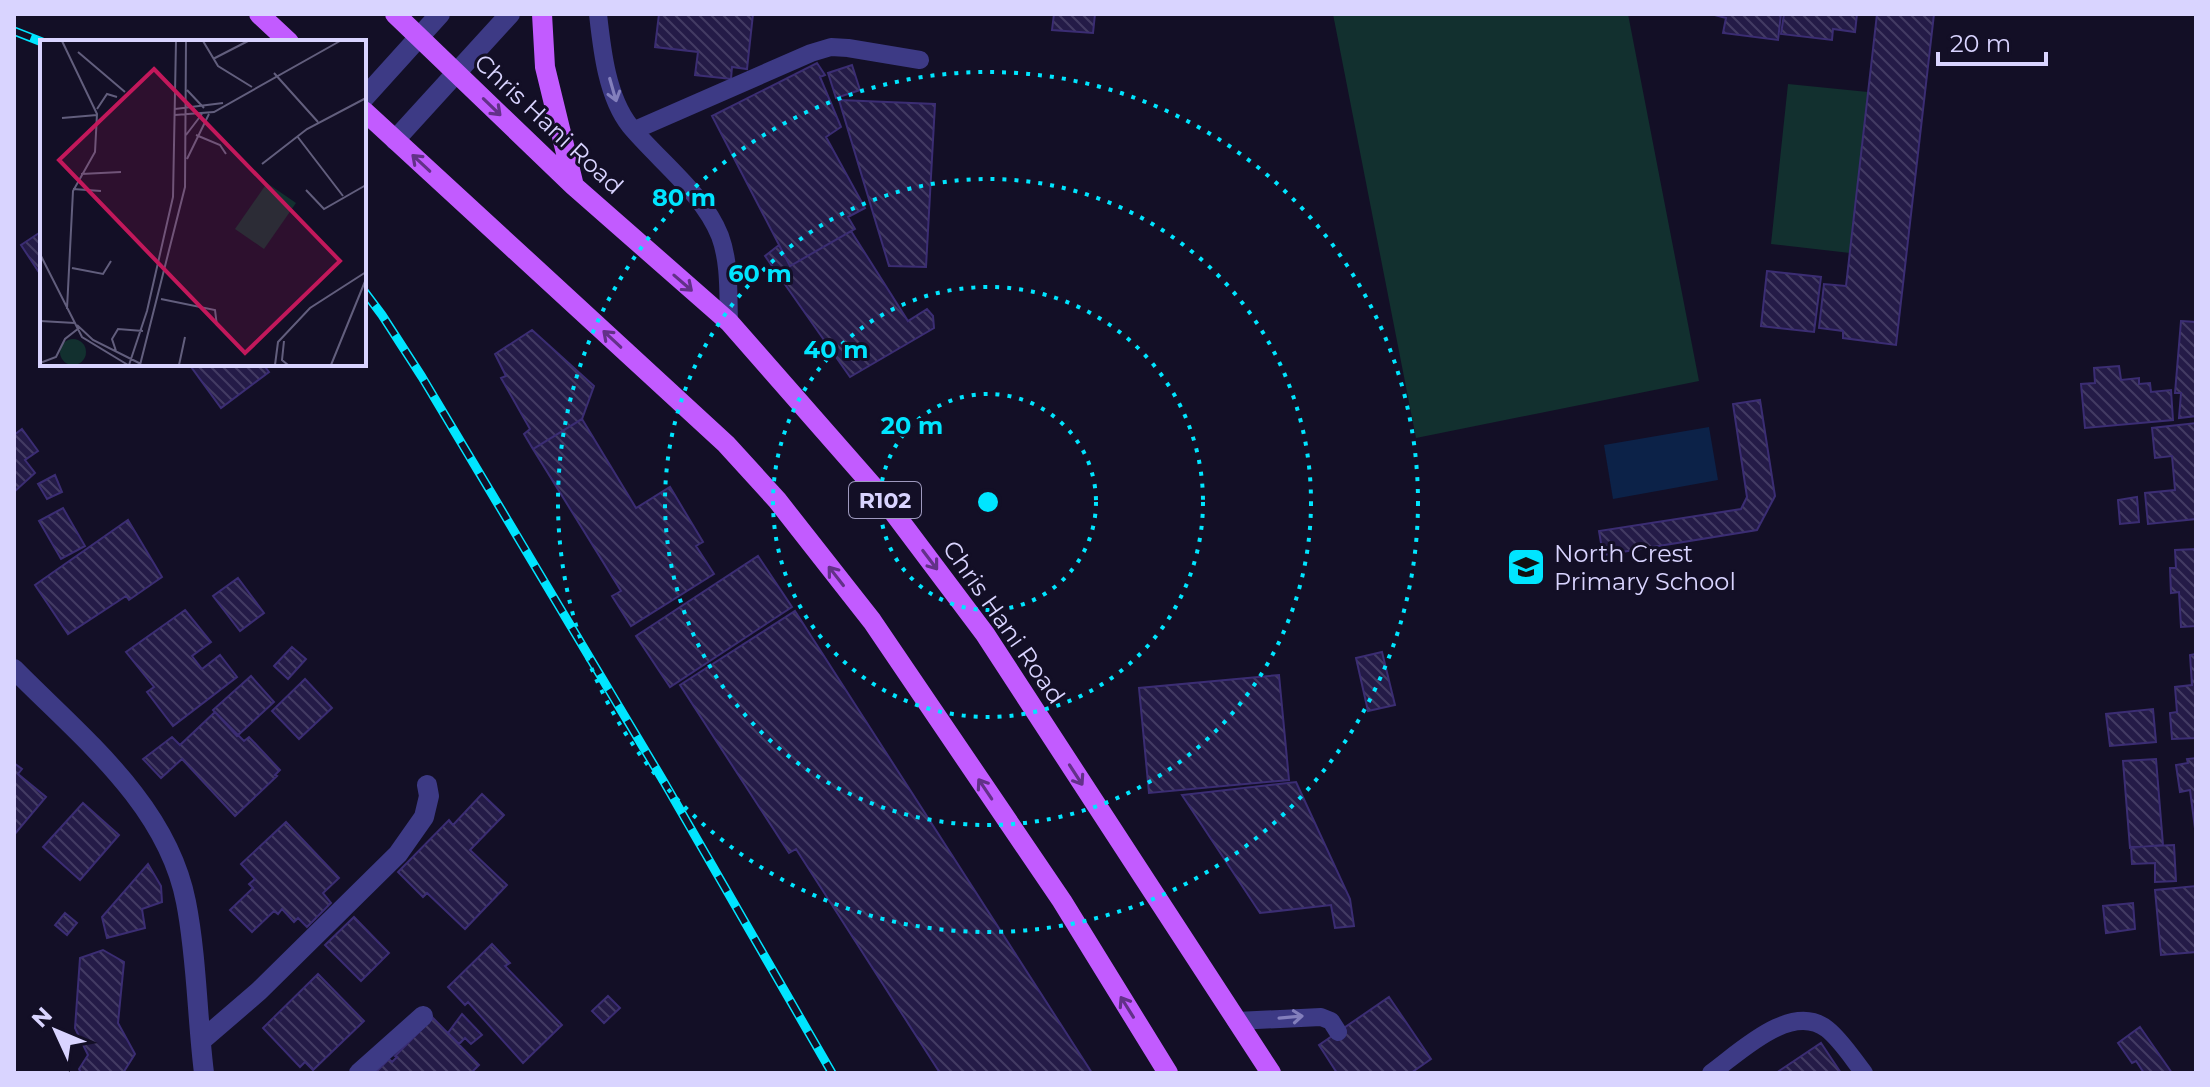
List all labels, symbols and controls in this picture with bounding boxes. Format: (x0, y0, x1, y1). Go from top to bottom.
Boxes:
scale bar (1938, 16, 2046, 66)
text: 20 m (1950, 29, 2011, 58)
inset map (40, 40, 366, 366)
street label: Chris Hani Road (469, 48, 629, 200)
one-way arrow (607, 77, 622, 103)
one-way arrow (482, 97, 501, 116)
one-way arrow (411, 154, 431, 172)
text: 80 m (652, 183, 716, 212)
text: 60 m (728, 259, 792, 288)
one-way arrow (673, 273, 693, 291)
one-way arrow (602, 329, 622, 348)
text: 40 m (804, 335, 868, 364)
text: 20 m (881, 411, 943, 440)
road number: R102 (849, 482, 921, 518)
centre of rings (974, 488, 1002, 516)
street label: Chris Hani Road (937, 535, 1071, 709)
place label: North Crest Primary School (1554, 539, 1736, 596)
school or university icon: North Crest Primary School (1505, 546, 1547, 588)
one-way arrow (921, 549, 938, 571)
one-way arrow (827, 566, 845, 587)
one-way arrow (1068, 763, 1084, 786)
one-way arrow (977, 778, 993, 800)
north arrow (16, 991, 96, 1071)
one-way arrow (1119, 996, 1135, 1019)
text: N (26, 1002, 58, 1033)
one-way arrow (1277, 1009, 1304, 1024)

